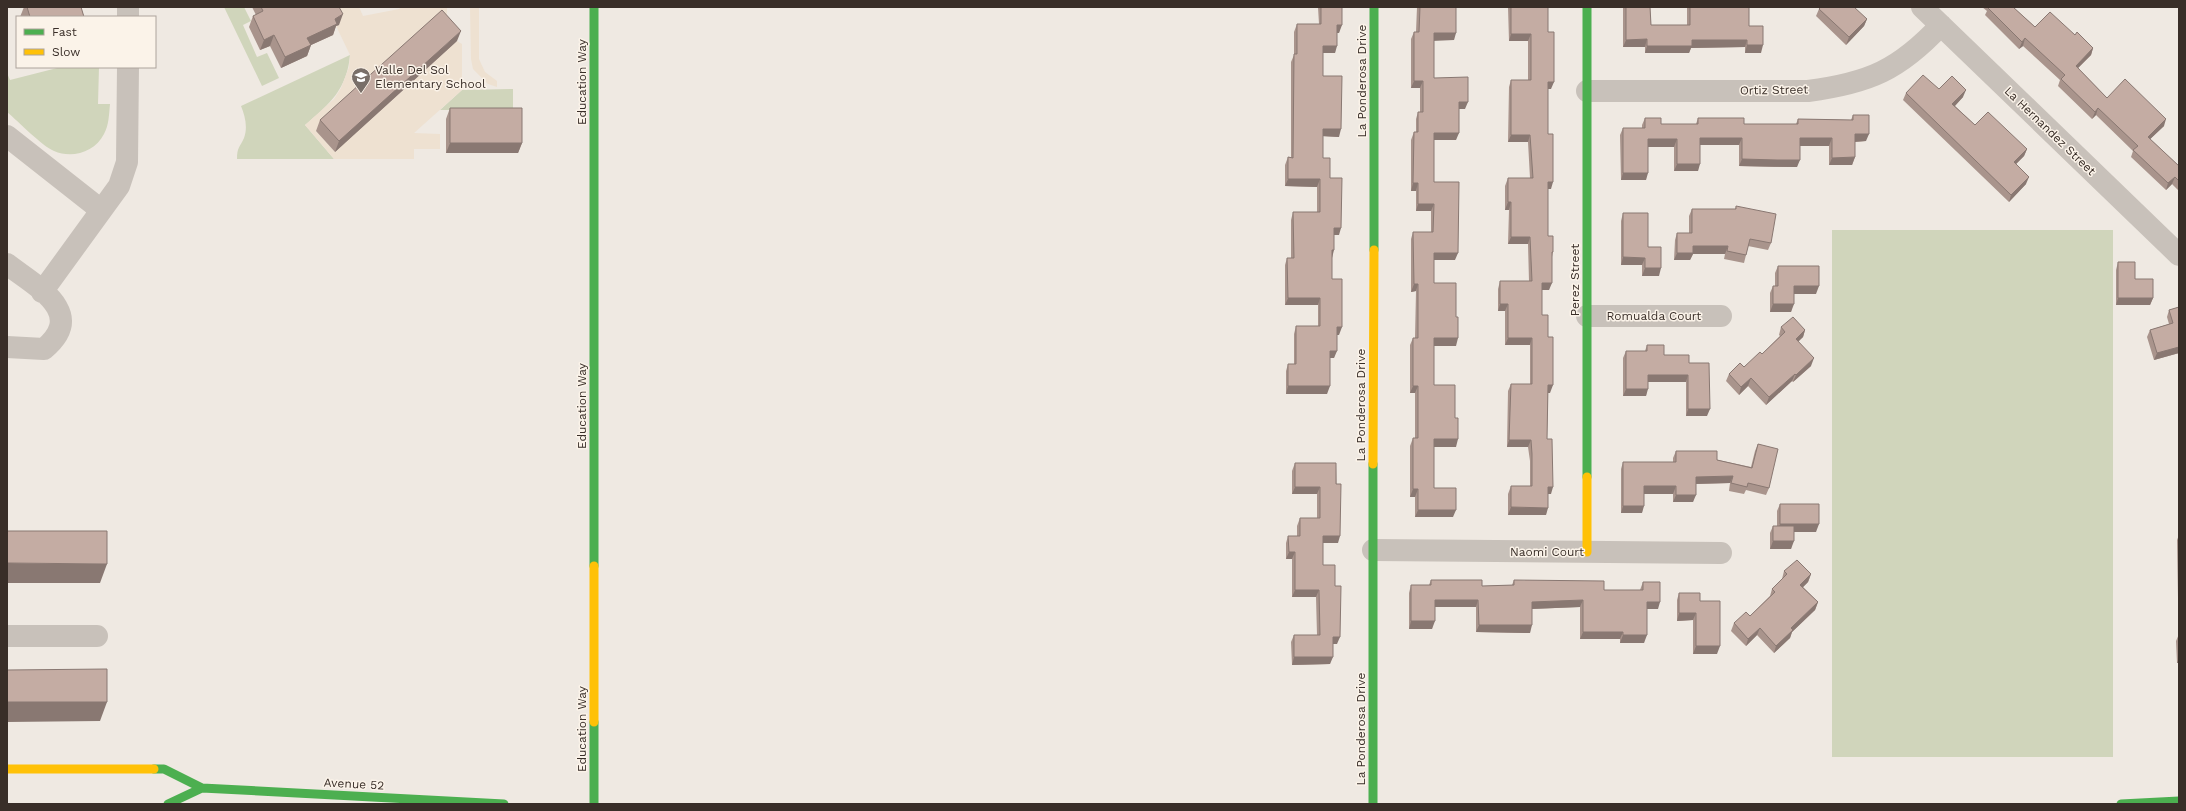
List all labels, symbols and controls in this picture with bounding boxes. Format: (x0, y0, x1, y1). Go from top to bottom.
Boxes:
legend (16, 16, 156, 68)
text: Fast (52, 25, 77, 39)
street label: La Ponderosa Drive (1355, 25, 1369, 137)
street label: Education Way (575, 38, 589, 125)
text: Slow (52, 45, 80, 59)
place label: Valle Del Sol Elementary School (375, 63, 486, 91)
school or university icon: Valle Del Sol Elementary School (350, 66, 372, 94)
street label: Ortiz Street (1740, 82, 1808, 98)
street label: La Hernandez Street (2002, 84, 2098, 178)
street label: Perez Street (1568, 244, 1582, 316)
street label: Romualda Court (1607, 309, 1701, 323)
street label: La Ponderosa Drive (1354, 349, 1368, 461)
street label: Education Way (575, 362, 589, 449)
street label: Naomi Court (1510, 545, 1584, 559)
street label: La Ponderosa Drive (1354, 673, 1368, 785)
street label: Education Way (575, 685, 589, 772)
street label: Avenue 52 (323, 775, 385, 793)

